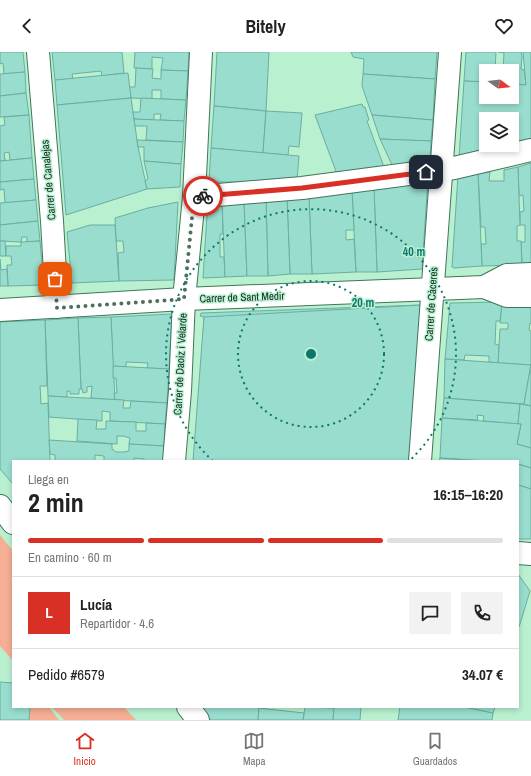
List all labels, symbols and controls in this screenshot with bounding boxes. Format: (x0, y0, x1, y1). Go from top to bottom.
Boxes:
text: Bitely (245, 14, 286, 39)
icon: back (16, 15, 38, 37)
icon: heart (493, 15, 515, 37)
north arrow (479, 64, 519, 104)
map controls (479, 64, 519, 152)
button: layers (479, 112, 519, 152)
street label: Carrer de Canalejas (37, 139, 58, 221)
pin (409, 155, 443, 189)
icon: home (415, 161, 437, 183)
courier (183, 176, 223, 216)
icon: bike (192, 185, 214, 207)
text: 40 m (403, 244, 425, 260)
pin (38, 262, 72, 296)
street label: Carrer de Càceres (421, 266, 441, 341)
icon: bag (44, 268, 66, 290)
street label: Carrer de Sant Medir (199, 289, 285, 305)
text: 20 m (352, 295, 374, 311)
street label: Carrer de Daoiz i Velarde (170, 313, 190, 415)
centre of rings (304, 347, 318, 361)
text: Llega en (28, 471, 69, 488)
text: 16:15–16:20 (433, 484, 503, 505)
text: 2 min (28, 485, 84, 520)
text: En camino · 60 m (28, 549, 112, 566)
button: chat (409, 592, 451, 634)
button: phone (461, 592, 503, 634)
text: Lucía (80, 594, 112, 615)
text: L (45, 602, 53, 623)
text: Repartidor · 4.6 (80, 615, 154, 632)
text: Pedido #6579 (28, 664, 105, 685)
text: 34.07 € (462, 664, 503, 685)
tab: Inicio (74, 730, 96, 768)
tab: Mapa (243, 730, 265, 768)
tab: Guardados (413, 730, 457, 768)

